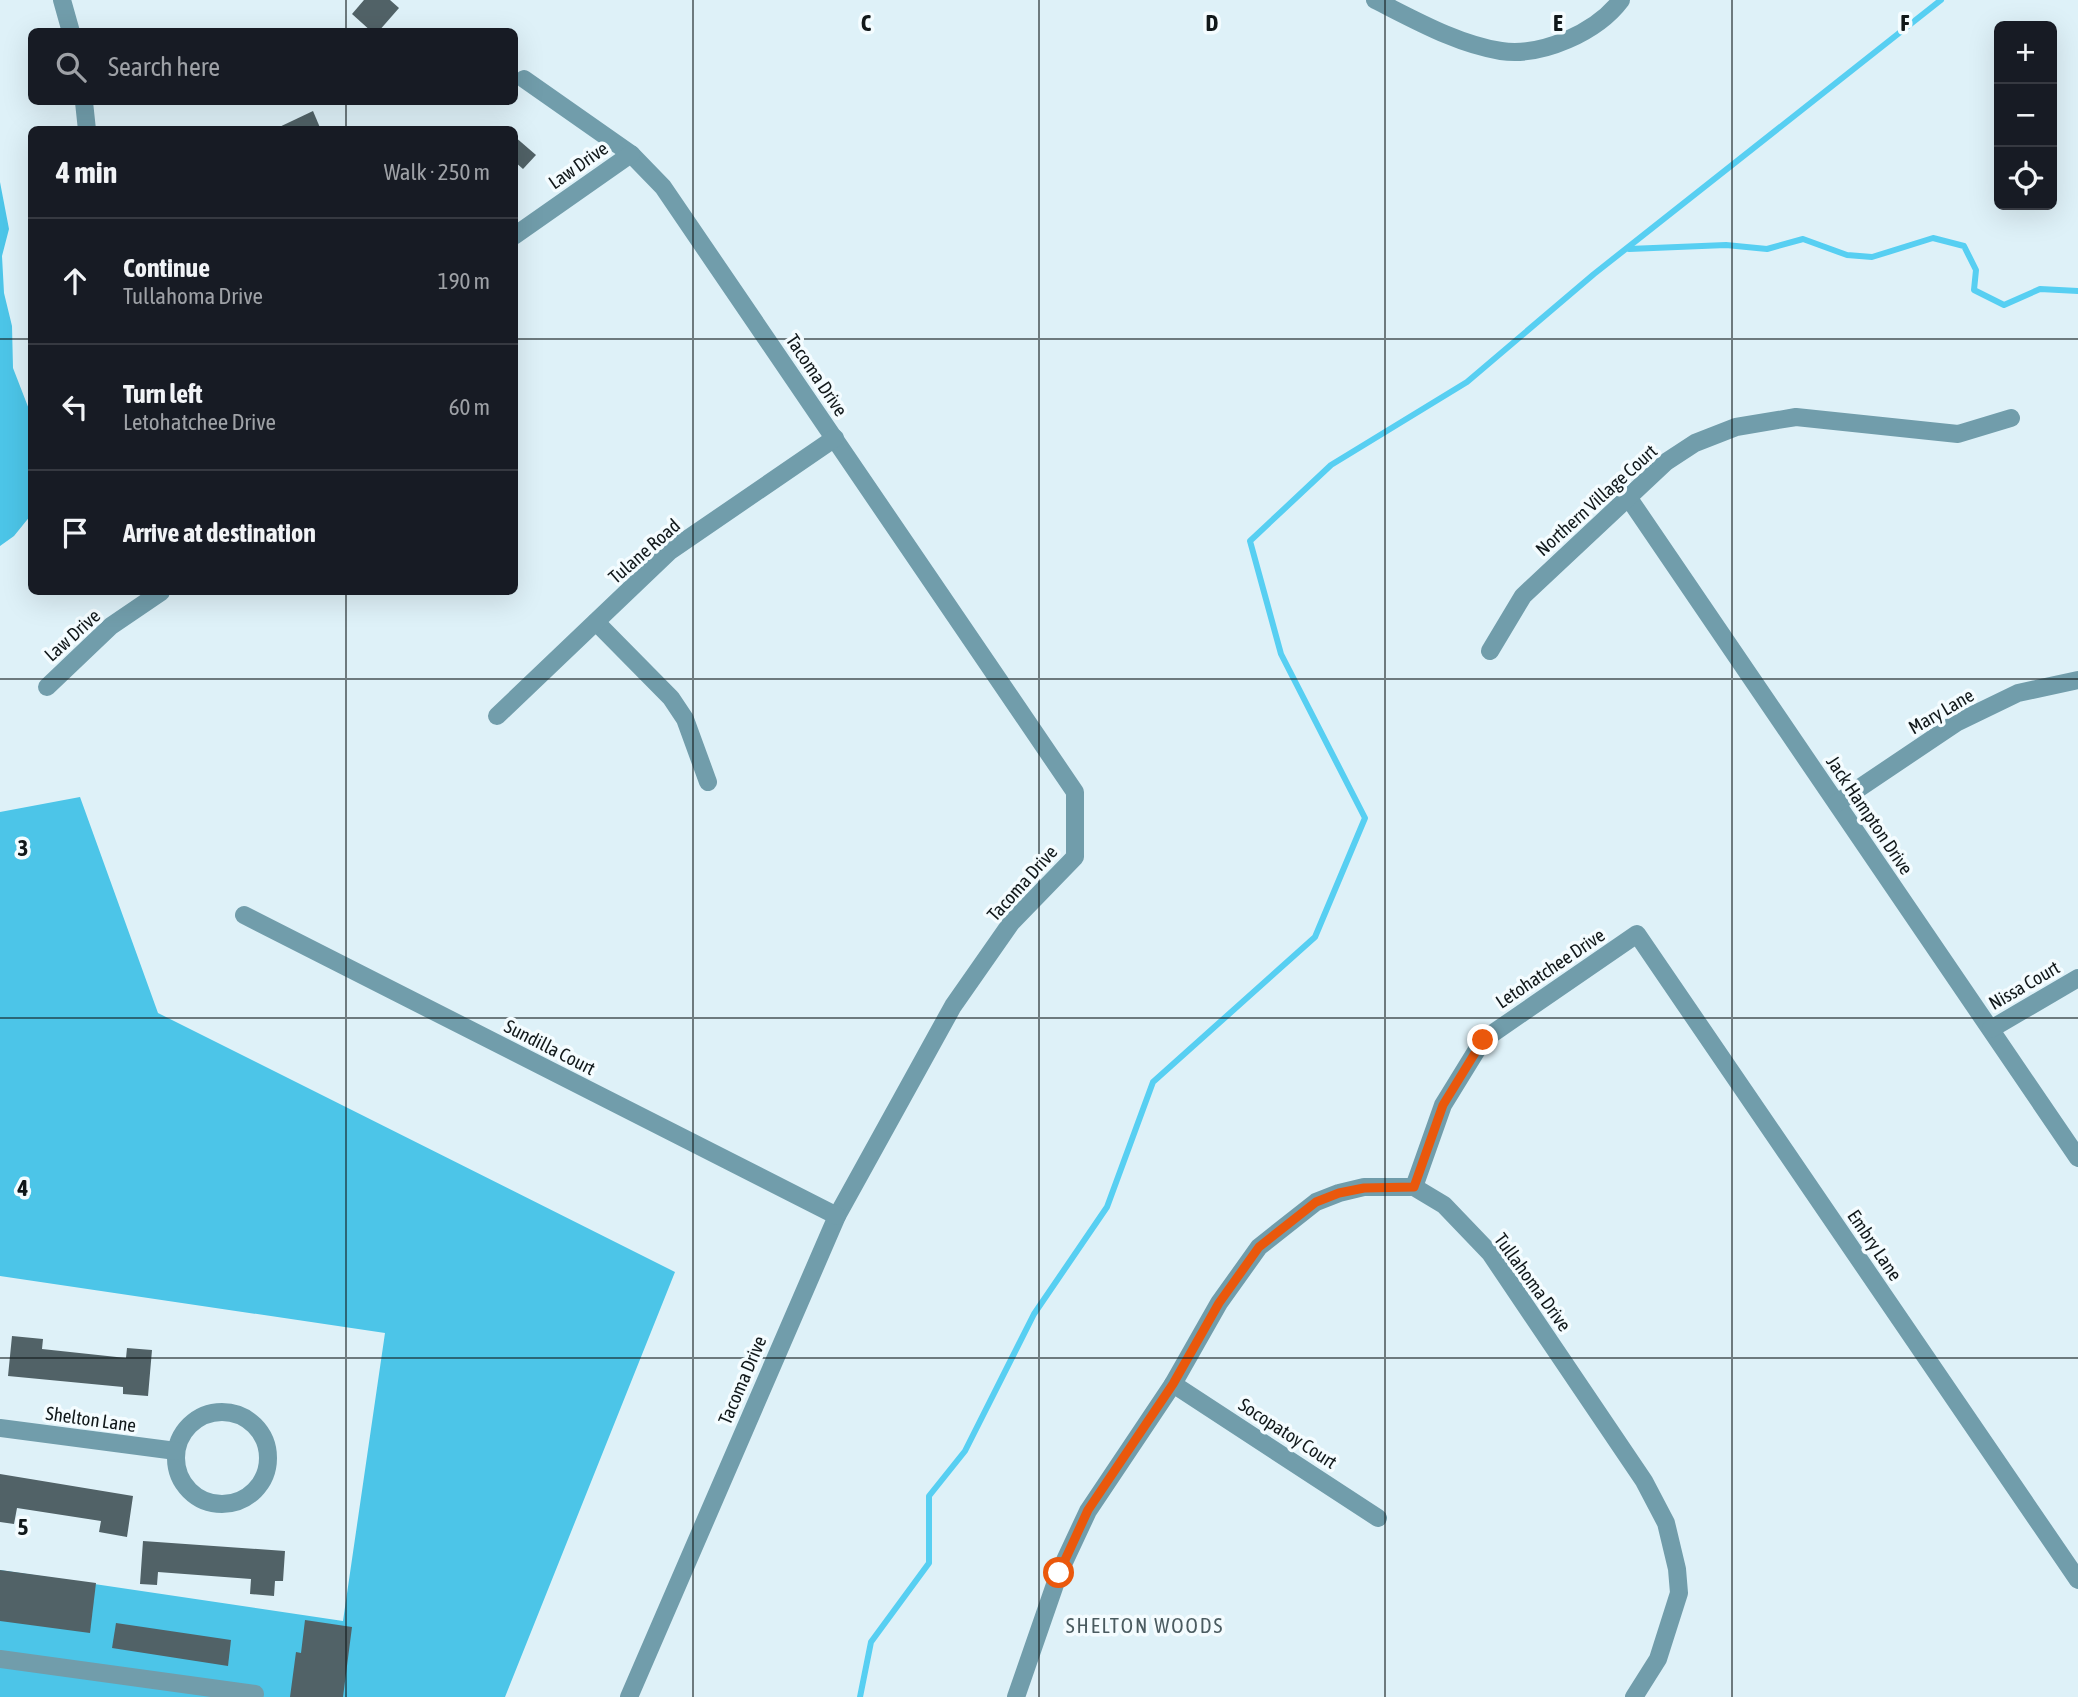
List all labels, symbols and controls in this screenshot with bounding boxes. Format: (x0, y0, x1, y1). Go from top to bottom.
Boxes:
text: C (861, 10, 872, 36)
text: D (1206, 10, 1219, 36)
text: E (1553, 10, 1563, 36)
text: F (1900, 10, 1910, 36)
map controls (1994, 21, 2057, 210)
button: + (1994, 21, 2057, 84)
search box (28, 28, 518, 105)
icon: search (52, 48, 90, 86)
text: Search here (108, 52, 220, 82)
button: − (1994, 84, 2057, 147)
street label: Law Drive (544, 137, 612, 193)
button: locate (1994, 147, 2057, 210)
text: 4 min (56, 155, 117, 189)
text: Walk · 250 m (384, 159, 490, 185)
text: Continue (123, 253, 210, 283)
icon: ahead (56, 262, 94, 300)
text: 190 m (438, 268, 490, 294)
text: Tullahoma Drive (123, 283, 263, 309)
street label: Tacoma Drive (782, 330, 852, 420)
text: Turn left (123, 379, 203, 409)
icon: left (56, 388, 94, 426)
text: 60 m (449, 394, 490, 420)
text: Letohatchee Drive (123, 409, 276, 435)
street label: Northern Village Court (1531, 440, 1661, 560)
icon: arrive (56, 514, 94, 552)
street label: Tulane Road (604, 514, 684, 588)
text: Arrive at destination (123, 518, 316, 548)
street label: Law Drive (40, 604, 104, 666)
street label: Mary Lane (1904, 684, 1978, 738)
street label: Jack Hampton Drive (1822, 751, 1918, 879)
text: 3 (18, 835, 28, 861)
street label: Tacoma Drive (982, 841, 1062, 925)
street label: Letohatchee Drive (1491, 924, 1609, 1012)
street label: Nissa Court (1985, 956, 2063, 1014)
street label: Sundilla Court (501, 1015, 599, 1079)
route end (1467, 1024, 1498, 1055)
text: 4 (17, 1175, 29, 1201)
street label: Embry Lane (1843, 1205, 1907, 1285)
street label: Tullahoma Drive (1490, 1229, 1576, 1335)
street label: Tacoma Drive (714, 1333, 770, 1427)
street label: Socopatoy Court (1235, 1393, 1341, 1473)
street label: Shelton Lane (44, 1402, 138, 1436)
text: 5 (18, 1514, 29, 1540)
route start (1043, 1557, 1074, 1588)
district label: SHELTON WOODS (1066, 1613, 1224, 1637)

